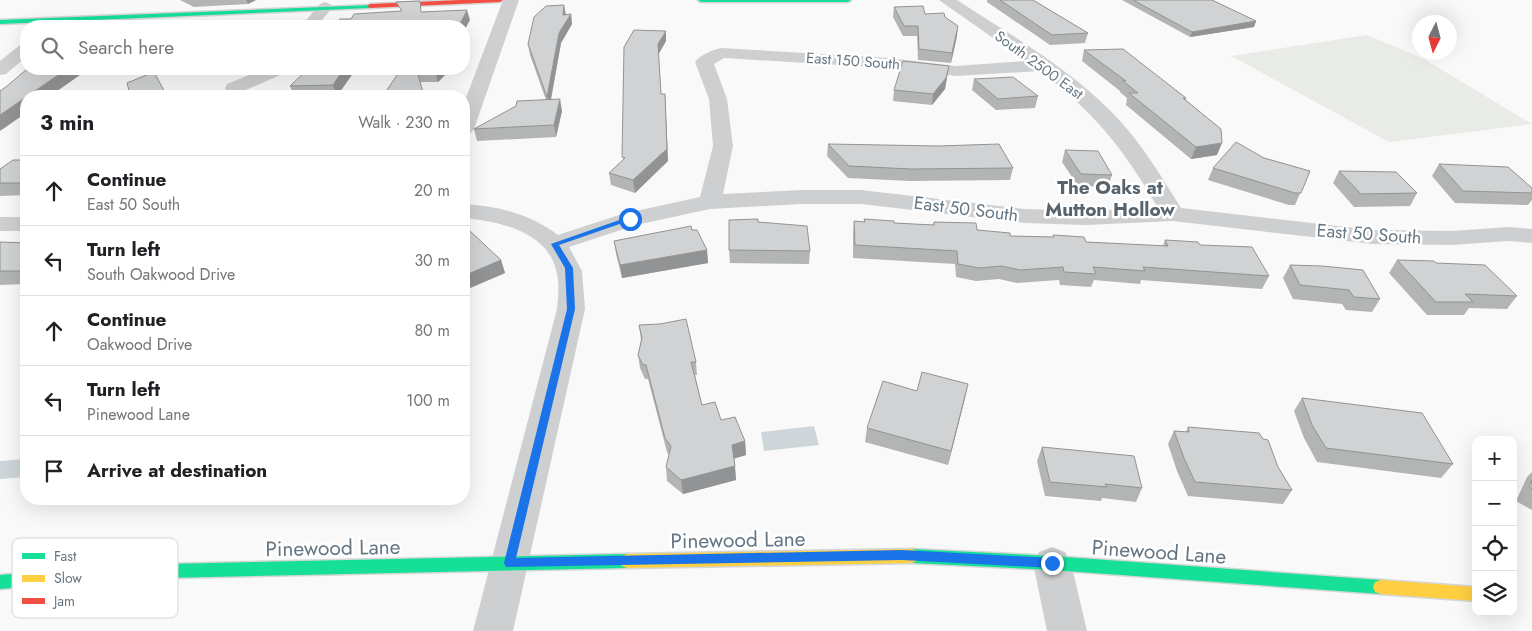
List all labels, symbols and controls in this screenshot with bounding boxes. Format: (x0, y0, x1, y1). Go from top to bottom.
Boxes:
north arrow (1412, 15, 1457, 60)
search box (20, 20, 470, 75)
street label: South 2500 East (990, 25, 1088, 105)
icon: search (38, 34, 66, 62)
text: Search here (78, 34, 174, 61)
street label: East 150 South (805, 47, 901, 75)
text: 3 min (40, 108, 94, 138)
text: Walk · 230 m (358, 111, 450, 134)
text: Continue (87, 166, 166, 193)
district label: The Oaks at Mutton Hollow (1045, 174, 1175, 223)
icon: ahead (40, 177, 68, 205)
text: 20 m (414, 179, 450, 202)
street label: East 50 South (912, 190, 1020, 228)
text: East 50 South (87, 193, 180, 216)
route start (619, 208, 642, 231)
street label: East 50 South (1316, 217, 1422, 251)
text: Turn left (87, 236, 160, 263)
icon: left (40, 247, 68, 275)
text: 30 m (414, 249, 450, 272)
text: South Oakwood Drive (87, 263, 235, 286)
text: Continue (87, 306, 166, 333)
icon: ahead (40, 317, 68, 345)
text: 80 m (414, 319, 450, 342)
text: Oakwood Drive (87, 333, 192, 356)
text: Turn left (87, 376, 160, 403)
icon: left (40, 387, 68, 415)
text: 100 m (406, 389, 450, 412)
text: Pinewood Lane (87, 403, 190, 426)
map controls (1472, 436, 1517, 616)
button: + (1472, 436, 1517, 481)
icon: arrive (40, 457, 68, 485)
text: Arrive at destination (87, 457, 267, 484)
button: − (1472, 481, 1517, 526)
street label: Pinewood Lane (670, 524, 806, 556)
button: locate (1472, 526, 1517, 571)
street label: Pinewood Lane (265, 532, 401, 564)
street label: Pinewood Lane (1091, 532, 1228, 572)
legend (12, 538, 178, 618)
text: Fast (54, 546, 77, 566)
route end (1041, 552, 1064, 575)
text: Slow (54, 568, 82, 588)
button: layers (1472, 571, 1517, 616)
text: Jam (52, 591, 75, 611)

